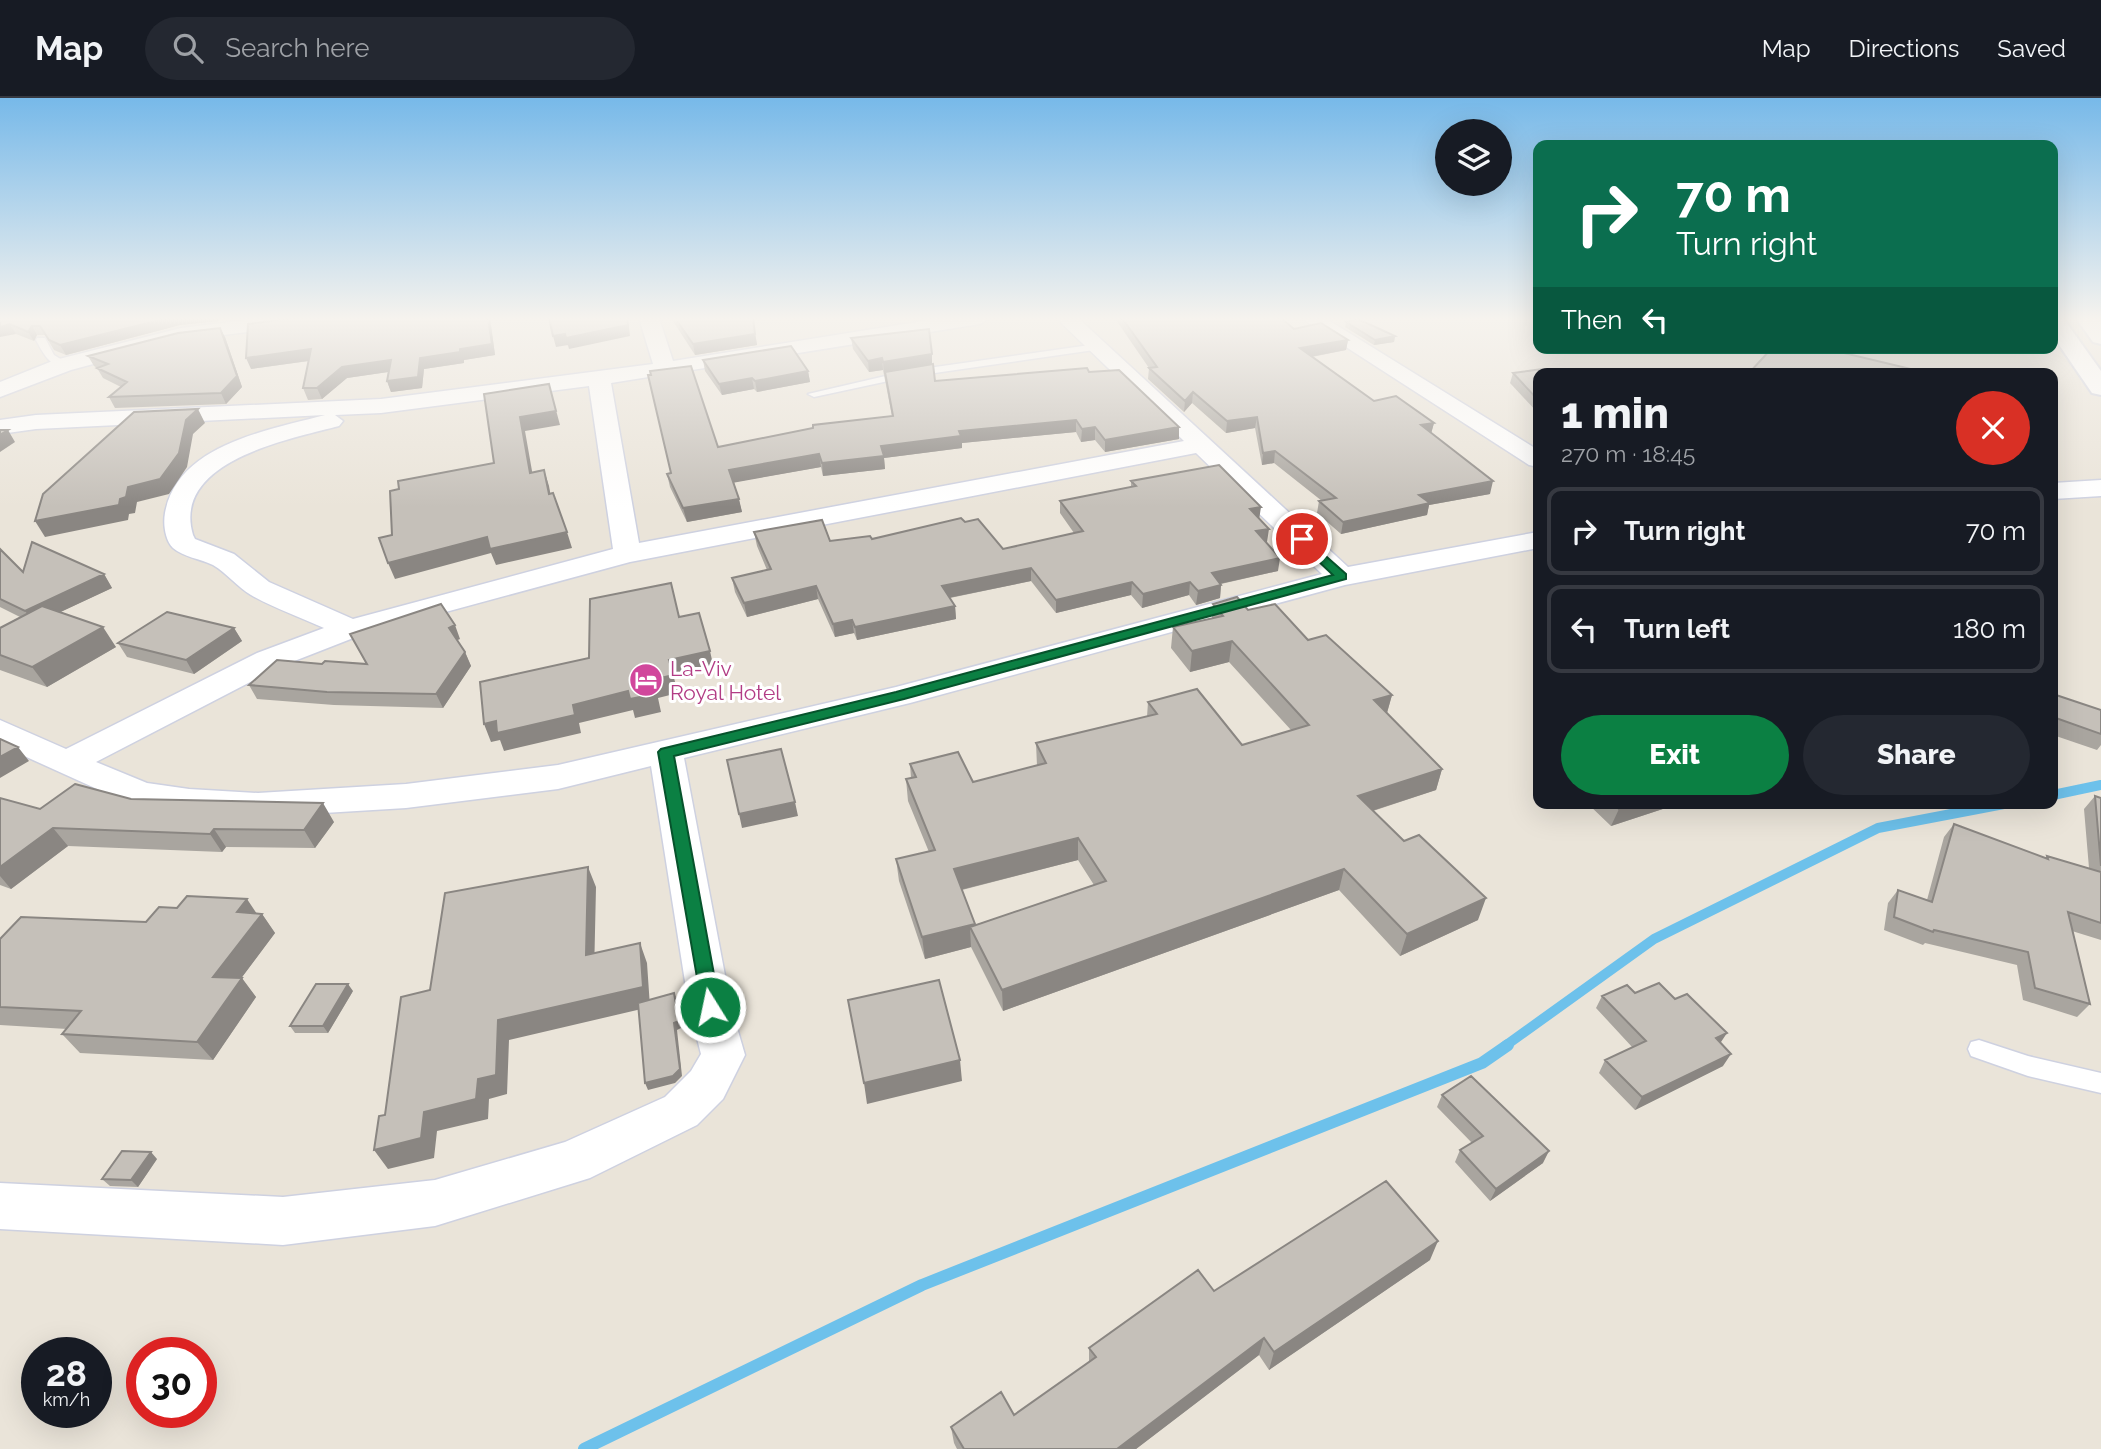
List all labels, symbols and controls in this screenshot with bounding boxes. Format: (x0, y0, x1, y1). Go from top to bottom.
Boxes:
search box (145, 17, 635, 80)
text: Map (35, 29, 103, 68)
icon: search (169, 29, 207, 67)
text: Search here (225, 33, 370, 63)
text: Map (1762, 34, 1811, 63)
text: Directions (1849, 34, 1959, 63)
text: Saved (1997, 34, 2066, 63)
map controls (1435, 119, 1512, 196)
button: layers (1435, 119, 1512, 196)
text: 70 m (1676, 166, 1791, 223)
icon: right (1561, 168, 1652, 259)
text: Turn right (1676, 225, 1817, 262)
icon: left (1636, 301, 1674, 339)
text: Then (1561, 305, 1622, 335)
text: 1 min (1561, 389, 1669, 438)
button: close (1956, 391, 2030, 465)
text: 270 m · 18:45 (1561, 440, 1695, 467)
pin (1272, 509, 1332, 569)
icon: right (1565, 512, 1603, 550)
text: Turn right (1624, 516, 1745, 546)
text: 70 m (1966, 516, 2026, 546)
icon: arrive (1283, 520, 1321, 558)
icon: left (1565, 610, 1603, 648)
text: Turn left (1624, 614, 1730, 644)
text: 180 m (1953, 614, 2026, 644)
place label: La-Viv Royal Hotel (670, 656, 781, 705)
hotel icon: La-Viv Royal Hotel (627, 661, 665, 699)
button: Exit (1561, 715, 1789, 795)
button: Share (1803, 715, 2030, 795)
position arrow (673, 970, 747, 1044)
speed limit sign: 30 (126, 1337, 217, 1428)
text: 28 (46, 1353, 87, 1394)
text: km/h (43, 1389, 90, 1410)

